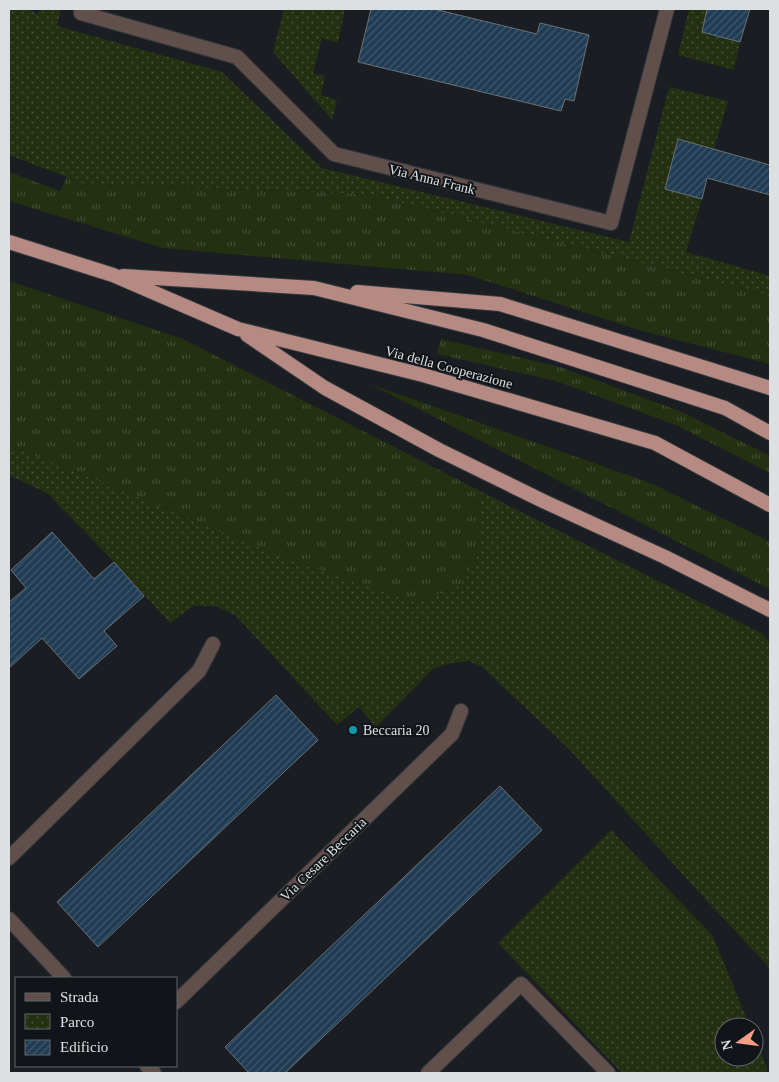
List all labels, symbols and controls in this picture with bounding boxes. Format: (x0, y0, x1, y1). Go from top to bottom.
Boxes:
street label: Via Anna Frank (387, 161, 477, 197)
street label: Via della Cooperazione (384, 343, 514, 392)
place label: Beccaria 20 (363, 723, 429, 738)
marker: Beccaria 20 (347, 724, 359, 736)
street label: Via Cesare Beccaria (277, 814, 370, 904)
legend (15, 977, 178, 1067)
text: Strada (60, 989, 99, 1005)
text: Parco (60, 1014, 94, 1030)
north arrow (714, 1017, 764, 1067)
text: N (718, 1038, 735, 1052)
text: Edificio (60, 1039, 108, 1055)

